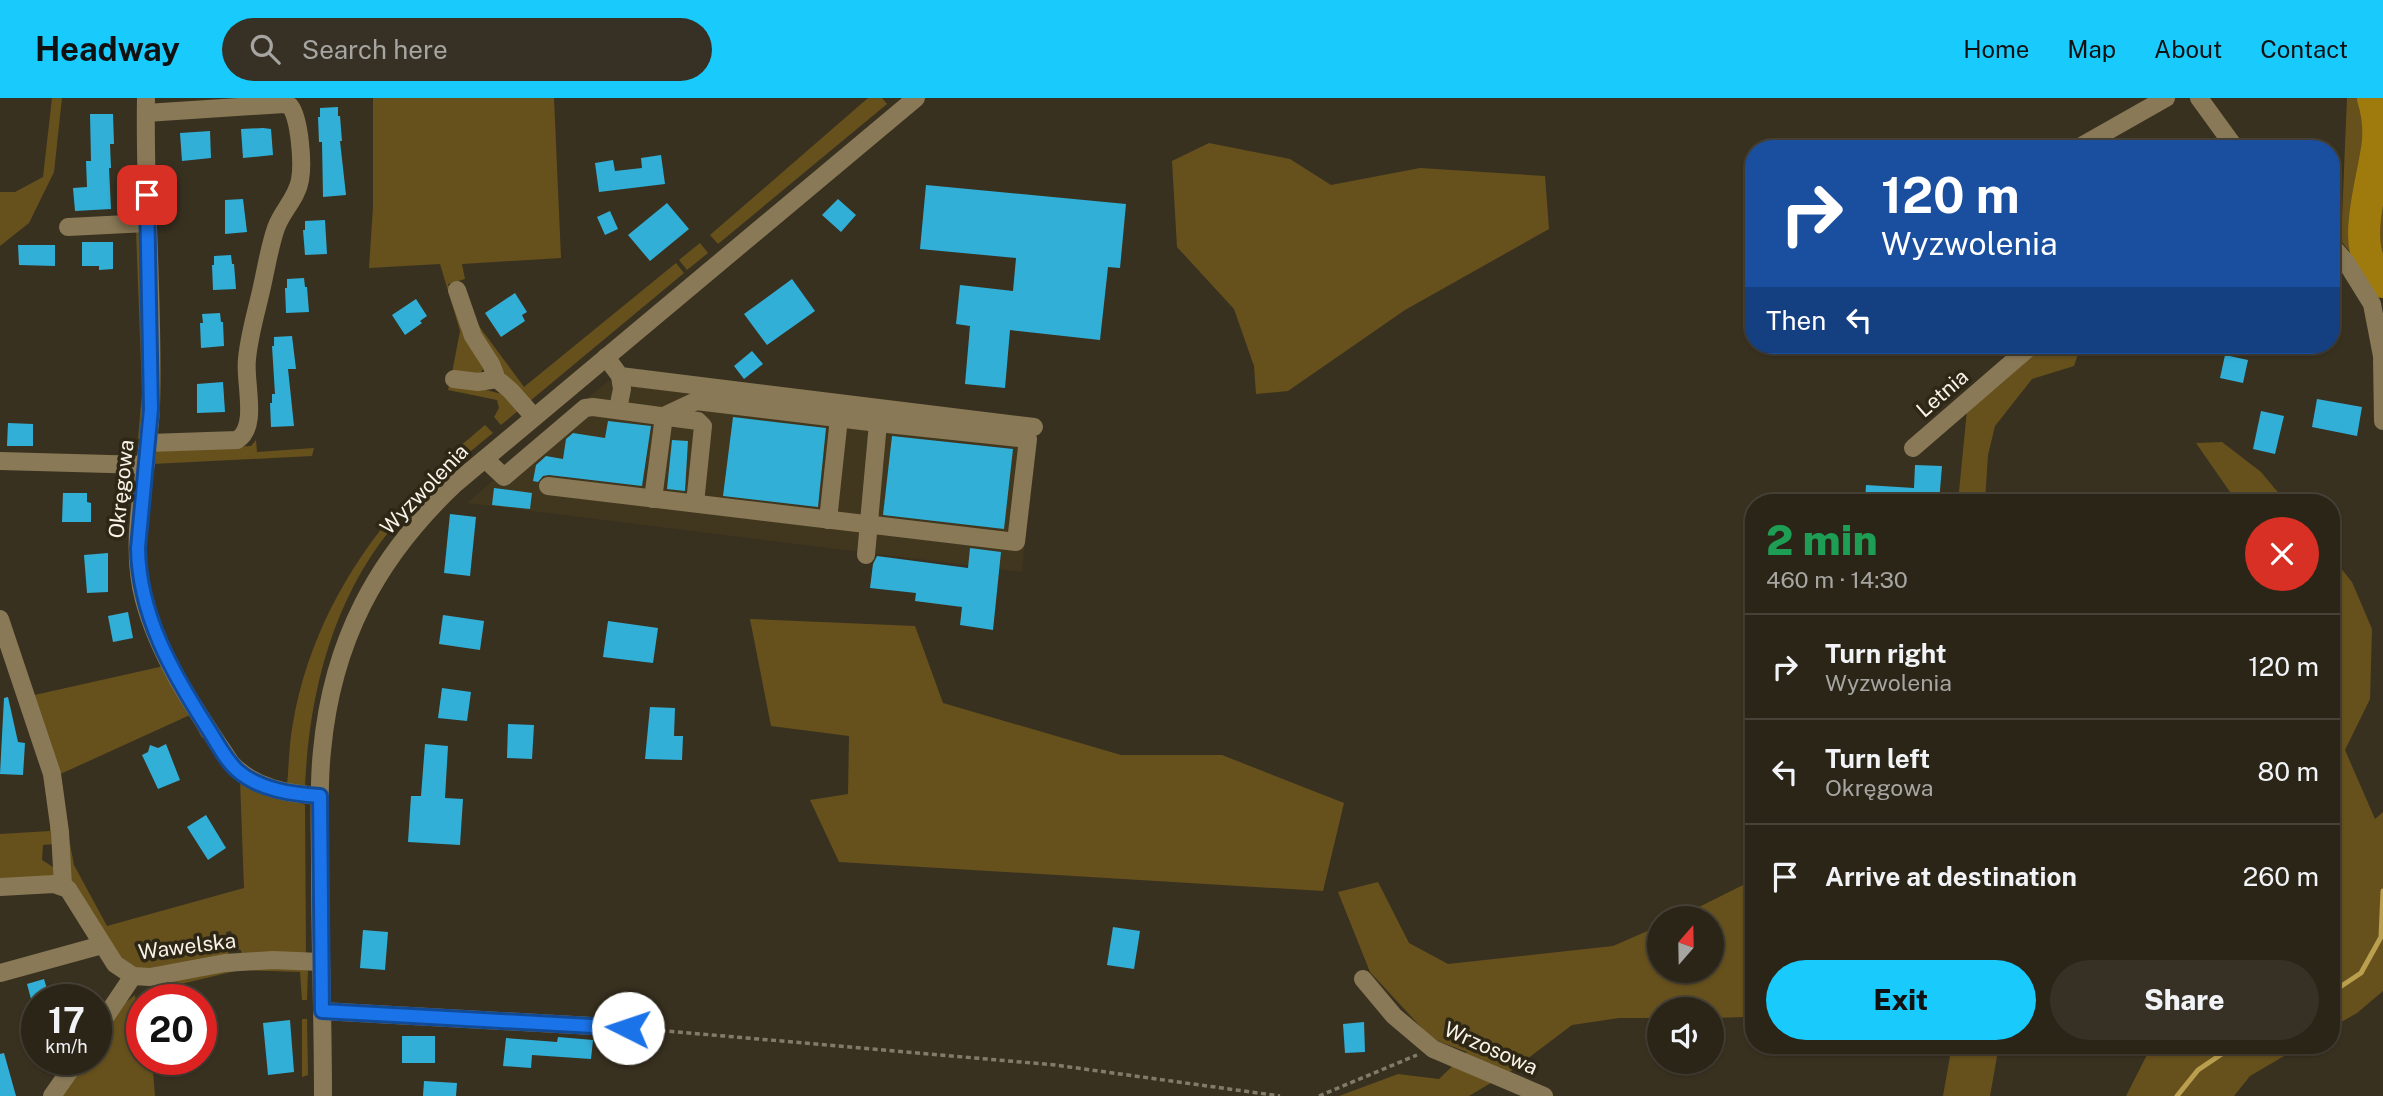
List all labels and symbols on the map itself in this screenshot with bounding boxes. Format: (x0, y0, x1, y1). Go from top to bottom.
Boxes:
pin (117, 165, 177, 225)
street label: Letnia (1911, 364, 1973, 422)
street label: Okręgowa (103, 438, 139, 540)
street label: Wyzwolenia (375, 439, 473, 539)
north arrow (1647, 906, 1724, 984)
street label: Wawelska (137, 928, 237, 964)
speed limit sign: 20 (126, 984, 217, 1075)
position arrow (591, 991, 665, 1065)
street label: Wrzosowa (1440, 1016, 1542, 1080)

